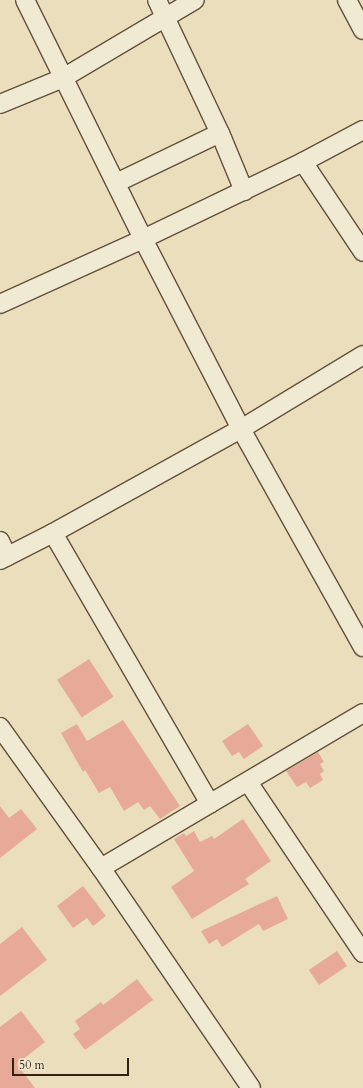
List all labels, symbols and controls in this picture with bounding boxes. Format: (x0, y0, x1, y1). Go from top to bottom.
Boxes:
scale bar (14, 1050, 131, 1076)
text: 50 m (19, 1057, 45, 1073)

